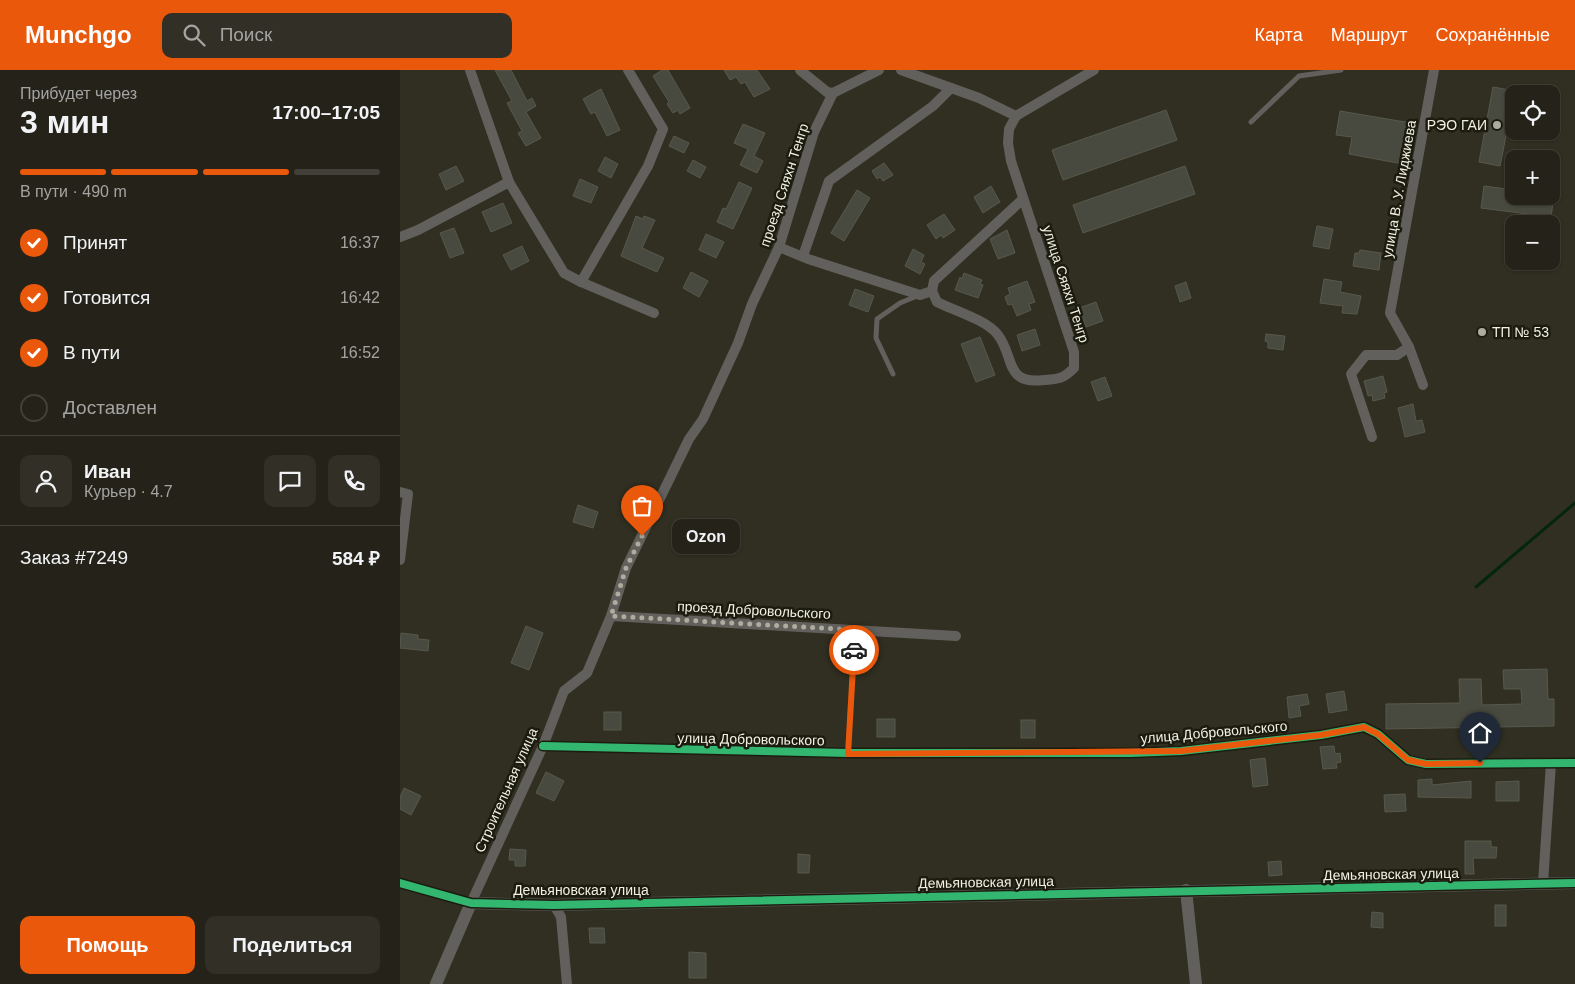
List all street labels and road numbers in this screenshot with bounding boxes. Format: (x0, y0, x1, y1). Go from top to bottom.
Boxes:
street label: улица В. У. Лиджиева (1379, 119, 1419, 259)
street label: проезд Сяяхн Тенгр (756, 121, 812, 249)
street label: улица Сяяхн Тенгр (1039, 223, 1093, 345)
street label: проезд Добровольского (677, 598, 831, 622)
street label: улица Добровольского (1140, 718, 1288, 746)
street label: Строительная улица (471, 725, 541, 855)
street label: улица Добровольского (677, 730, 825, 748)
street label: Демьяновская улица (1323, 865, 1459, 883)
street label: Демьяновская улица (918, 873, 1054, 891)
street label: Демьяновская улица (513, 882, 649, 898)

